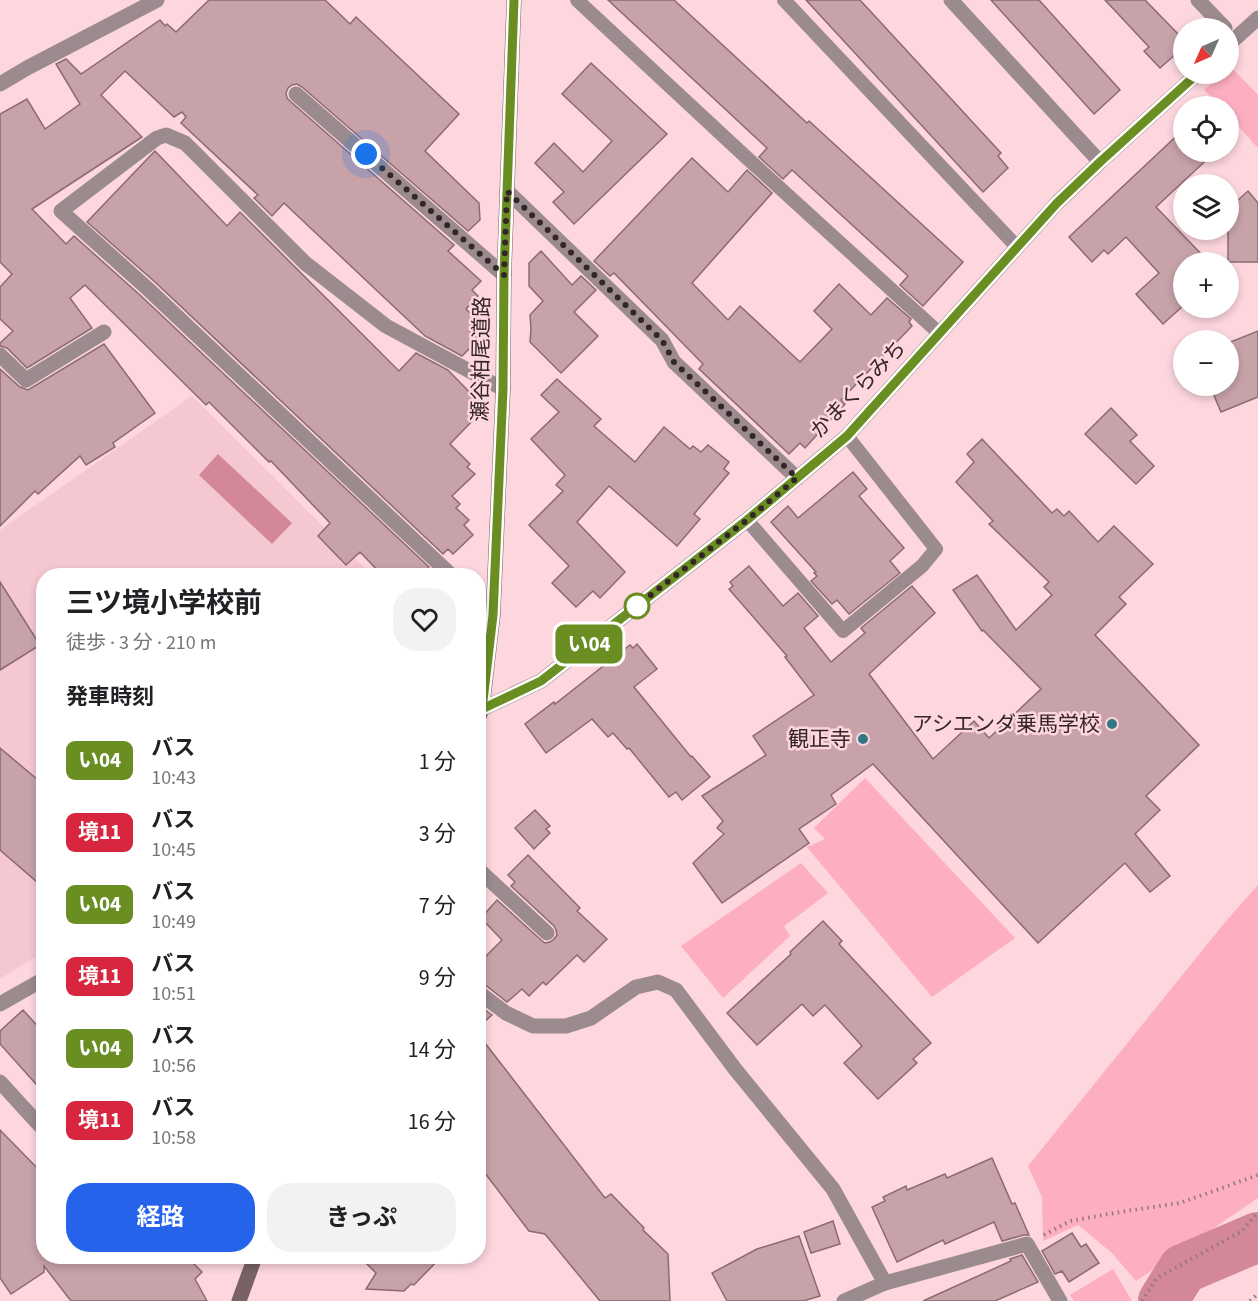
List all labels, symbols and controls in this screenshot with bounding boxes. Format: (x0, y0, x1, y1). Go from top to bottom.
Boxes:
north arrow (1173, 18, 1239, 84)
map controls (1173, 18, 1239, 396)
button: locate (1173, 96, 1239, 162)
your location (351, 139, 381, 169)
button: layers (1173, 174, 1239, 240)
button: + (1173, 252, 1239, 318)
street label: 瀬谷柏尾道路 (465, 296, 497, 422)
button: − (1173, 330, 1239, 396)
street label: かまくらみち (803, 333, 913, 445)
text: 三ツ境小学校前 (66, 583, 262, 623)
button: heart (393, 588, 456, 651)
unlabelled marker (624, 593, 650, 619)
line badge: い04 (554, 624, 624, 664)
text: 徒歩 · 3 分 · 210 m (66, 629, 216, 657)
text: い04 (567, 629, 611, 659)
text: 発車時刻 (66, 681, 154, 713)
place label: アシエンダ乗馬学校 (912, 709, 1100, 739)
marker: アシエンダ乗馬学校 (1105, 717, 1119, 731)
place label: 観正寺 (788, 724, 851, 754)
text: バス (151, 732, 195, 764)
marker: 観正寺 (856, 732, 870, 746)
text: い04 (78, 745, 121, 775)
text: 1 分 (419, 746, 456, 778)
text: 10:43 (151, 764, 196, 792)
text: バス (151, 804, 195, 836)
text: 境11 (78, 817, 121, 847)
text: 3 分 (419, 818, 456, 850)
text: 10:45 (151, 836, 196, 864)
text: バス (151, 876, 195, 908)
text: い04 (78, 889, 121, 919)
text: 7 分 (419, 890, 456, 922)
text: 10:49 (151, 908, 196, 936)
text: バス (151, 948, 195, 980)
text: 境11 (78, 961, 121, 991)
text: 9 分 (419, 962, 456, 994)
text: 10:51 (151, 980, 196, 1008)
text: バス (151, 1020, 195, 1052)
text: い04 (78, 1033, 121, 1063)
text: 14 分 (408, 1034, 456, 1066)
text: 10:56 (151, 1052, 196, 1080)
text: バス (151, 1092, 195, 1124)
text: 境11 (78, 1105, 121, 1135)
text: 16 分 (408, 1106, 456, 1138)
text: 10:58 (151, 1124, 196, 1152)
button: 経路 (66, 1183, 255, 1252)
button: きっぷ (267, 1183, 456, 1252)

